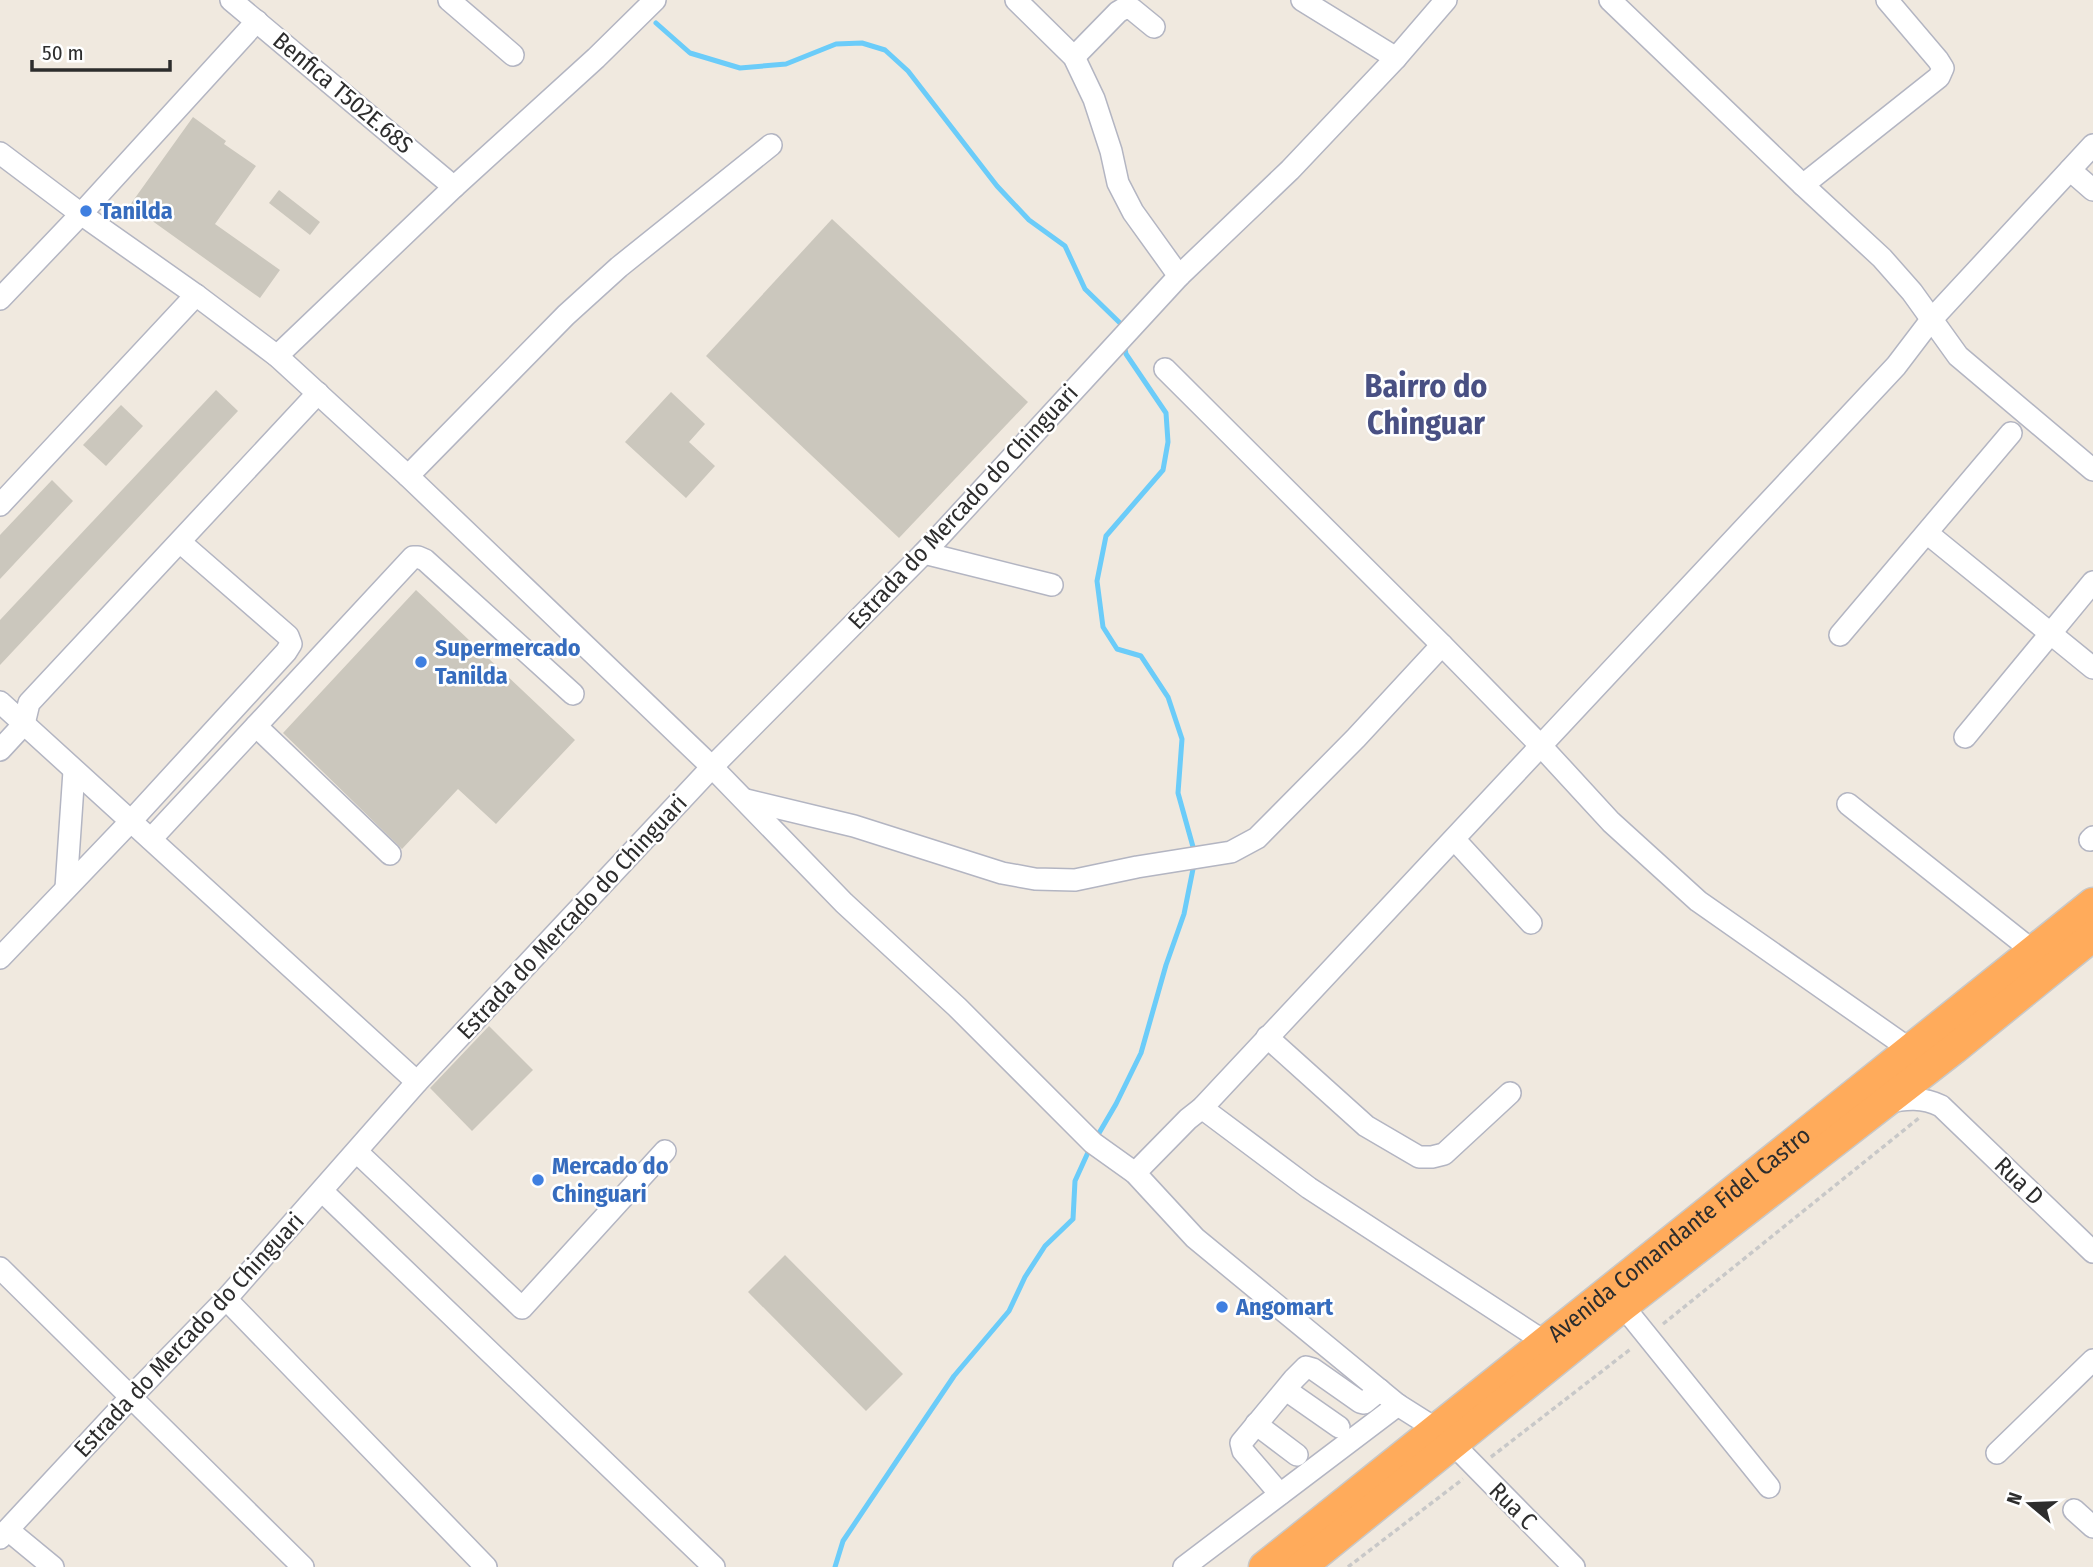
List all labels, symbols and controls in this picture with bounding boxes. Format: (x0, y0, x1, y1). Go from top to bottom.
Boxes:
street label: Benfica T502E.68S (267, 26, 419, 160)
scale bar (32, 28, 170, 72)
text: 50 m (42, 40, 84, 66)
place label: Tanilda (100, 197, 173, 225)
marker: Tanilda (78, 203, 94, 219)
district label: Bairro do Chinguar (1365, 367, 1487, 442)
street label: Estrada do Mercado do Chinguari (842, 379, 1084, 635)
place label: Supermercado Tanilda (435, 634, 581, 690)
marker: Supermercado Tanilda (413, 654, 429, 670)
street label: Estrada do Mercado do Chinguari (451, 789, 693, 1045)
street label: Avenida Comandante Fidel Castro (1542, 1121, 1816, 1348)
street label: Rua D (1989, 1151, 2049, 1211)
place label: Mercado do Chinguari (552, 1152, 669, 1208)
marker: Mercado do Chinguari (530, 1172, 546, 1188)
street label: Estrada do Mercado do Chinguari (68, 1207, 310, 1463)
place label: Angomart (1235, 1293, 1334, 1321)
marker: Angomart (1214, 1299, 1230, 1315)
north arrow (1995, 1469, 2065, 1539)
street label: Rua C (1484, 1477, 1542, 1535)
text: N (2002, 1489, 2027, 1508)

